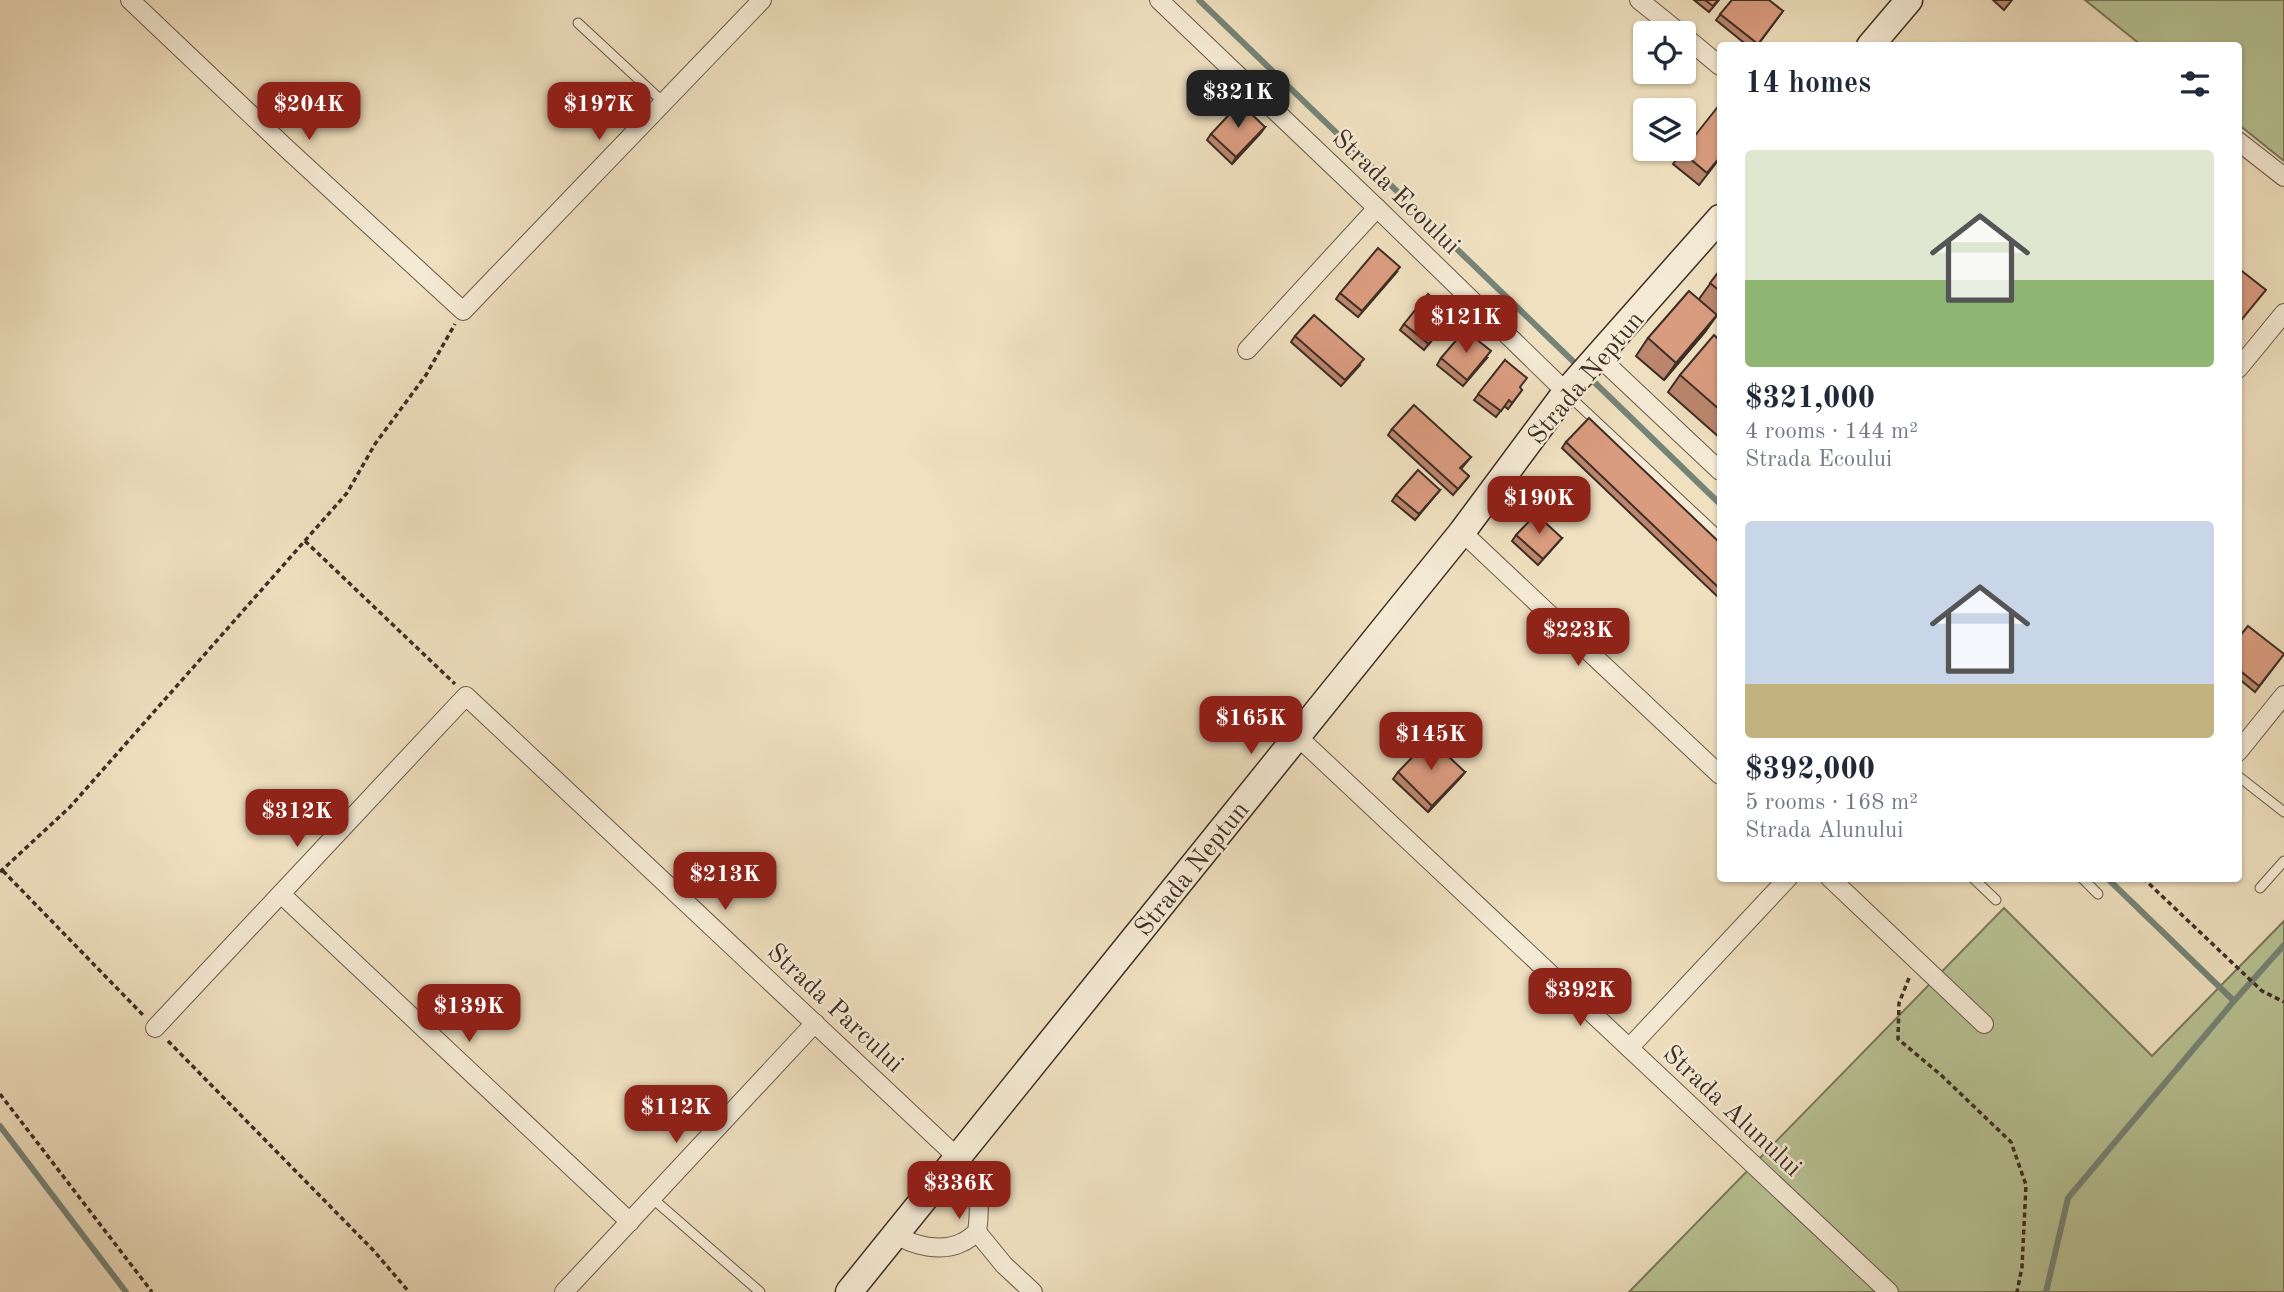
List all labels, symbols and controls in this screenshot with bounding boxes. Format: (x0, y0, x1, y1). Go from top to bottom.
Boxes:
map controls (1633, 21, 1696, 161)
button: locate (1633, 21, 1696, 84)
icon: filters (2176, 65, 2214, 103)
text: 14 homes (1745, 69, 1871, 99)
pin: $321K (1189, 71, 1287, 130)
text: $321K (1202, 81, 1274, 104)
pin: $204K (260, 82, 358, 142)
pin: $197K (550, 82, 648, 142)
text: $204K (273, 93, 345, 116)
text: $197K (563, 93, 635, 116)
button: layers (1633, 98, 1696, 161)
street label: Strada Ecoului (1327, 125, 1464, 260)
icon: home (1917, 195, 2043, 321)
pin: $121K (1417, 296, 1515, 355)
text: $121K (1430, 306, 1502, 329)
street label: Strada Neptun (1524, 307, 1649, 450)
text: $321,000 (1745, 384, 1875, 414)
text: 4 rooms · 144 m² (1745, 420, 1918, 443)
text: Strada Ecoului (1745, 448, 1892, 471)
pin: $190K (1490, 476, 1588, 536)
text: $190K (1503, 487, 1575, 510)
icon: home (1917, 566, 2043, 692)
pin: $223K (1529, 608, 1627, 668)
text: $223K (1542, 619, 1614, 642)
pin: $165K (1202, 696, 1300, 756)
text: $165K (1215, 707, 1287, 730)
pin: $145K (1382, 712, 1480, 772)
text: $145K (1395, 723, 1467, 746)
text: $392,000 (1745, 755, 1875, 785)
pin: $312K (248, 790, 346, 849)
text: 5 rooms · 168 m² (1745, 791, 1918, 814)
street label: Strada Neptun (1131, 797, 1255, 942)
text: $312K (261, 800, 333, 823)
text: Strada Alunului (1745, 819, 1903, 842)
pin: $213K (676, 852, 774, 912)
text: $213K (689, 863, 761, 886)
street label: Strada Parcului (762, 939, 908, 1078)
pin: $392K (1531, 968, 1629, 1028)
text: $392K (1544, 979, 1616, 1002)
pin: $139K (420, 984, 518, 1044)
text: $139K (433, 995, 505, 1018)
street label: Strada Alunului (1657, 1041, 1806, 1182)
pin: $112K (627, 1086, 725, 1145)
text: $112K (640, 1096, 712, 1119)
pin: $336K (910, 1162, 1008, 1221)
text: $336K (923, 1172, 995, 1195)

